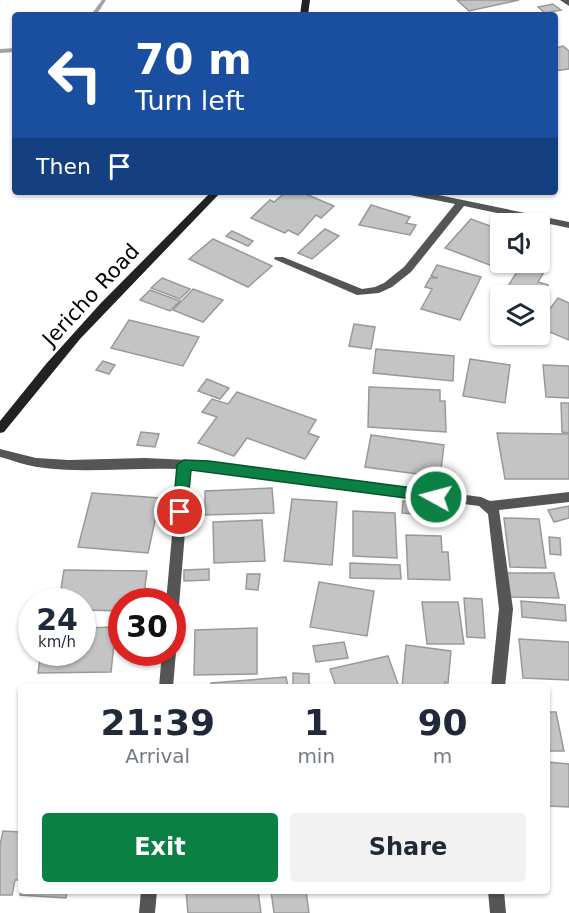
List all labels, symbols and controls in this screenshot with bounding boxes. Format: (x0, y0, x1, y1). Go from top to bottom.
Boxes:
text: 70 m (135, 35, 252, 84)
icon: left (36, 36, 114, 114)
text: Turn left (135, 85, 245, 116)
icon: arrive (103, 150, 136, 183)
text: Then (36, 154, 91, 179)
map controls (490, 213, 550, 345)
button: sound (490, 213, 550, 273)
street label: Jericho Road (36, 239, 144, 352)
button: layers (490, 285, 550, 345)
position arrow (404, 465, 468, 529)
pin (154, 486, 205, 537)
icon: arrive (163, 495, 196, 528)
speed limit sign: 30 (108, 588, 186, 666)
text: 24 (36, 602, 78, 637)
text: km/h (38, 633, 76, 651)
text: 21:39 (100, 702, 215, 743)
text: 1 (304, 702, 329, 743)
text: 90 (417, 702, 468, 743)
text: Arrival (125, 744, 190, 768)
text: min (297, 744, 335, 768)
text: m (433, 744, 452, 768)
button: Exit (42, 813, 278, 882)
button: Share (290, 813, 526, 882)

